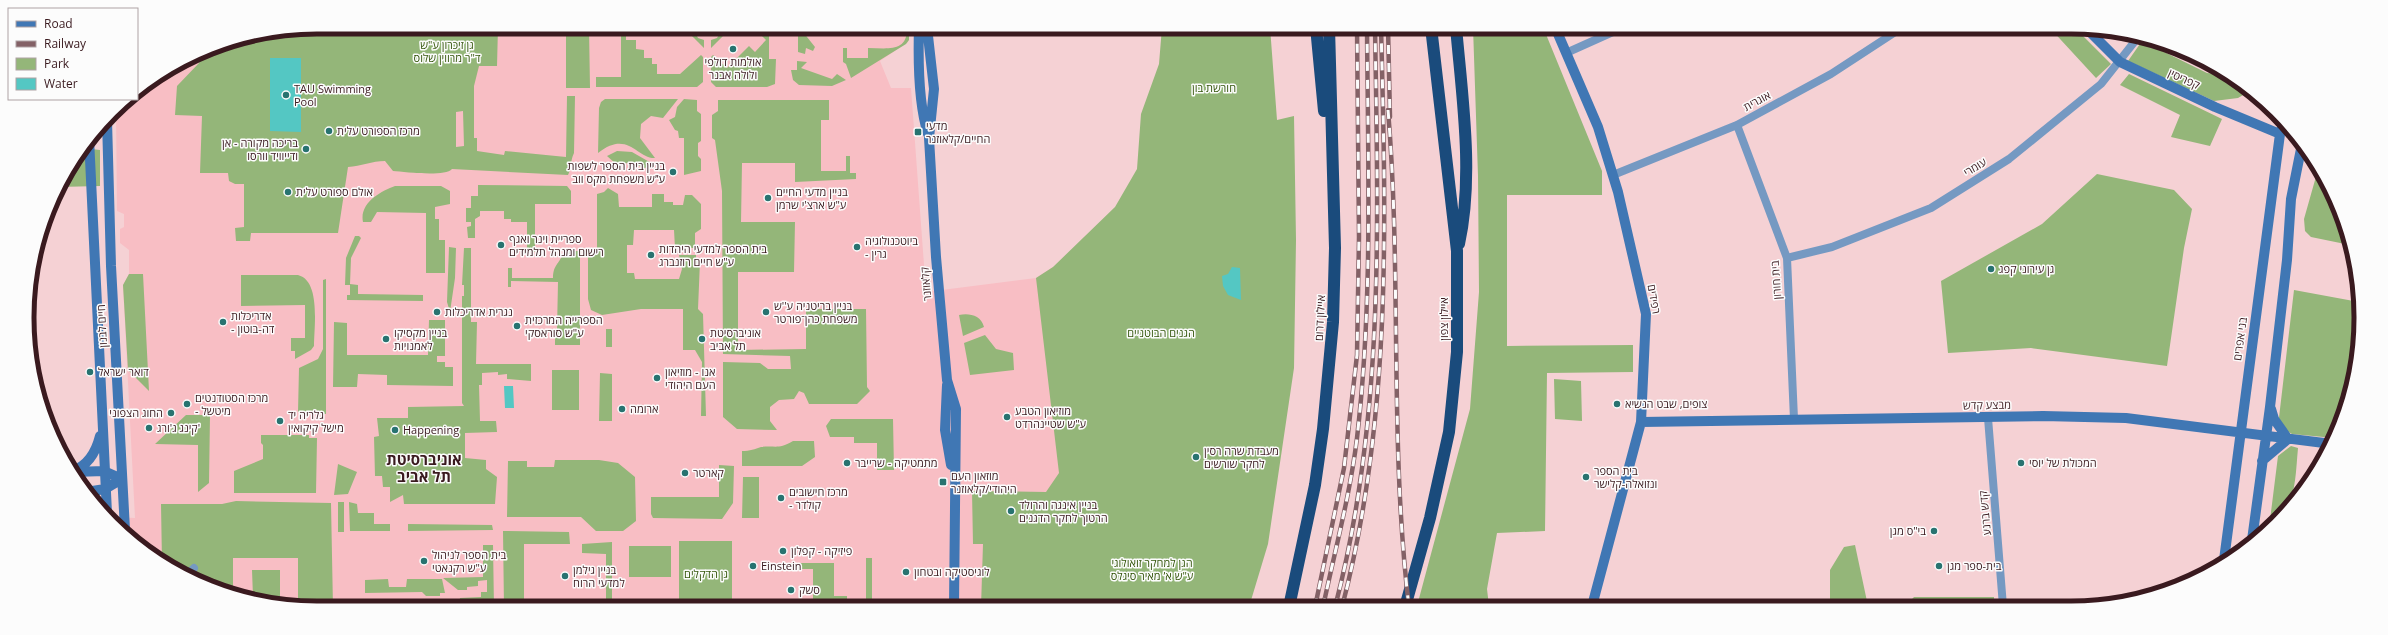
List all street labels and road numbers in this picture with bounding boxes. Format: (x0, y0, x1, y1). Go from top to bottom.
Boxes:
street label: קפריסין (2166, 65, 2203, 93)
street label: אוגרית (1741, 87, 1773, 114)
street label: עומרי (1960, 154, 1989, 179)
street label: בית חורון (1767, 260, 1784, 300)
street label: קלאוזנר (916, 266, 934, 302)
street label: רפידים (1645, 283, 1664, 315)
street label: איילון דרום (1311, 295, 1328, 341)
street label: איילון צפון (1436, 297, 1451, 341)
street label: חיים לבנון (93, 304, 110, 348)
street label: בני אפרים (2229, 316, 2250, 362)
street label: מבצע קדש (1963, 397, 2011, 412)
street label: קדש ברנע (1975, 489, 1994, 536)

